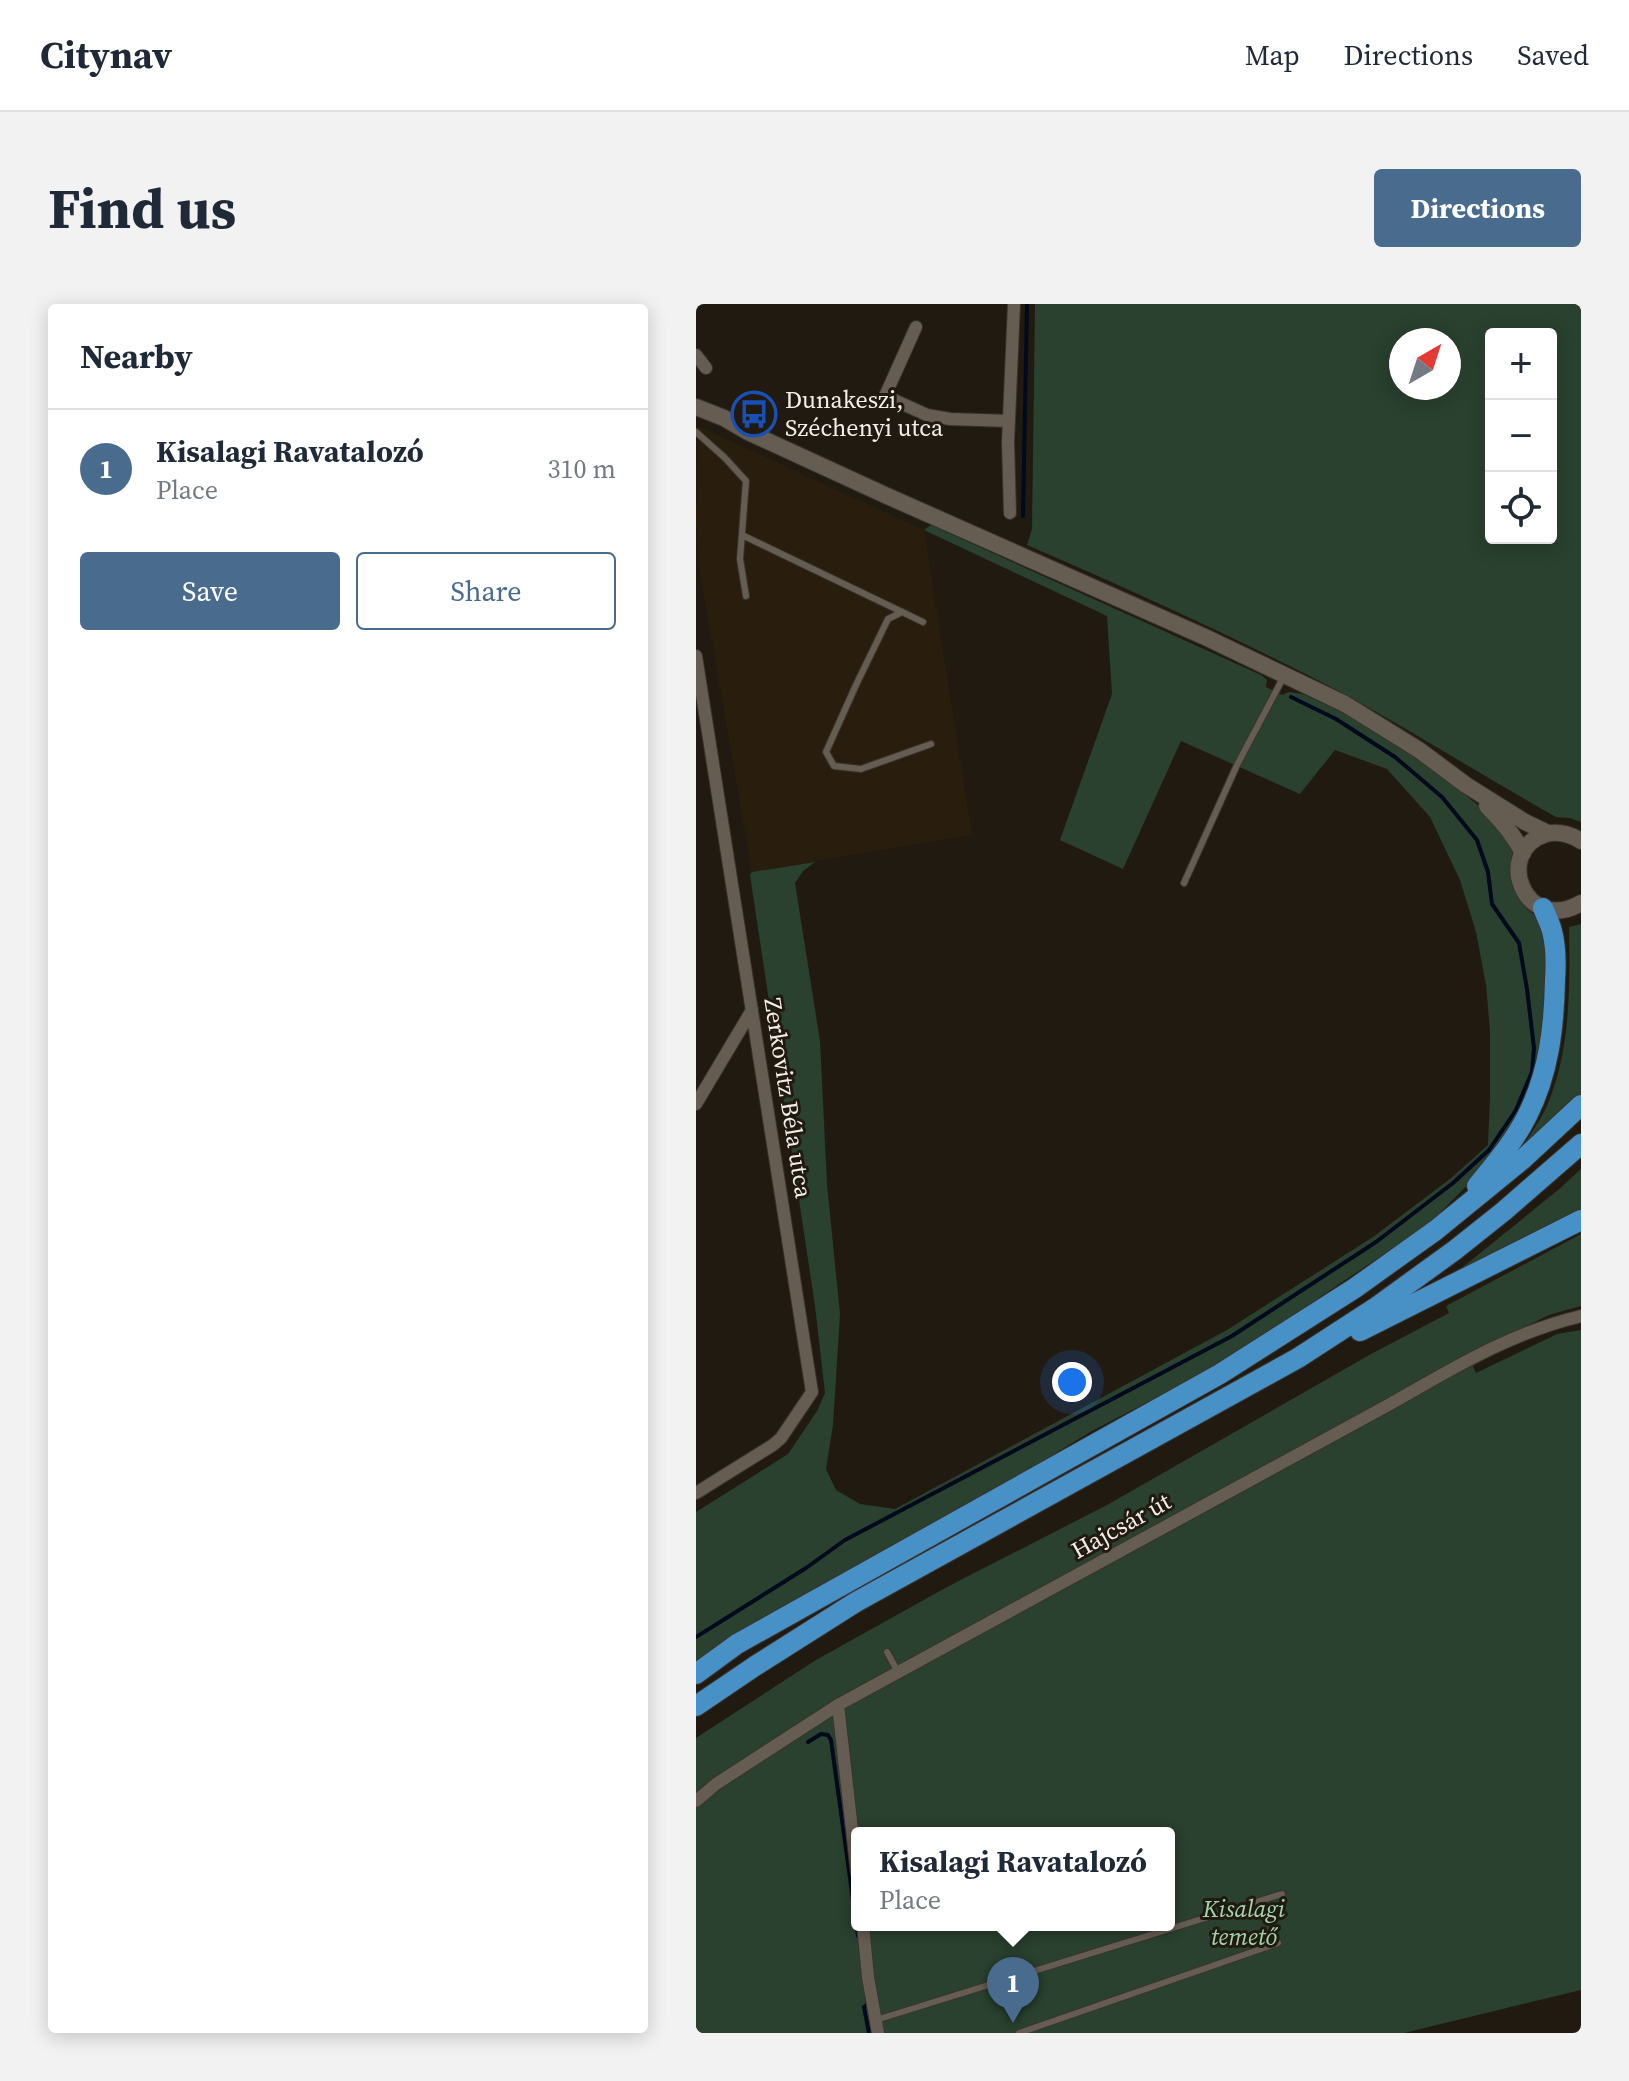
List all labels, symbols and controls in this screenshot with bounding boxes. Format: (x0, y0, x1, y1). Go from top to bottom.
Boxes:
text: Citynav (40, 29, 172, 81)
text: Map (1245, 36, 1300, 74)
text: Directions (1344, 36, 1473, 74)
text: Saved (1517, 36, 1589, 74)
button: Directions (1374, 169, 1581, 247)
text: Find us (48, 170, 236, 247)
north arrow (1389, 328, 1461, 400)
map controls (1485, 328, 1557, 544)
button: + (1485, 328, 1557, 400)
text: Nearby (80, 333, 193, 379)
place label: Dunakeszi, Széchenyi utca (785, 383, 944, 444)
bus stop icon: Dunakeszi, Széchenyi utca (730, 390, 778, 438)
button: − (1485, 400, 1557, 472)
text: Kisalagi Ravatalozó (156, 431, 424, 472)
text: 1 (99, 451, 113, 487)
text: 310 m (548, 451, 616, 487)
text: Place (156, 472, 218, 508)
button: locate (1485, 472, 1557, 544)
button: Save (80, 552, 340, 630)
button: Share (356, 552, 616, 630)
street label: Zerkovitz Béla utca (756, 995, 821, 1201)
your location (1052, 1362, 1092, 1402)
street label: Hajcsár út (1065, 1485, 1177, 1566)
popup (851, 1827, 1175, 1931)
text: Kisalagi Ravatalozó (879, 1841, 1147, 1882)
text: Place (879, 1882, 941, 1918)
park label: Kisalagi temető (1202, 1892, 1286, 1953)
pin: 1 (987, 1957, 1039, 2023)

